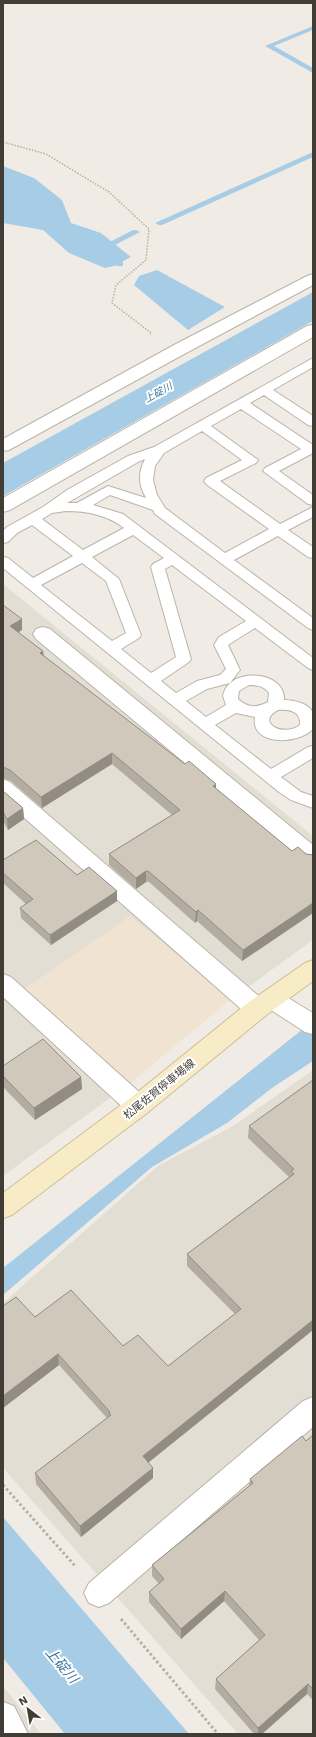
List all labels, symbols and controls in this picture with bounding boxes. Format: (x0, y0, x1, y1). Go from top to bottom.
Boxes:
water label: 上碇川 (142, 380, 175, 405)
street label: 松尾佐賀停車場線 (121, 1057, 198, 1122)
water label: 上碇川 (42, 1644, 83, 1688)
north arrow (8, 1689, 48, 1729)
text: N (16, 1693, 30, 1709)

